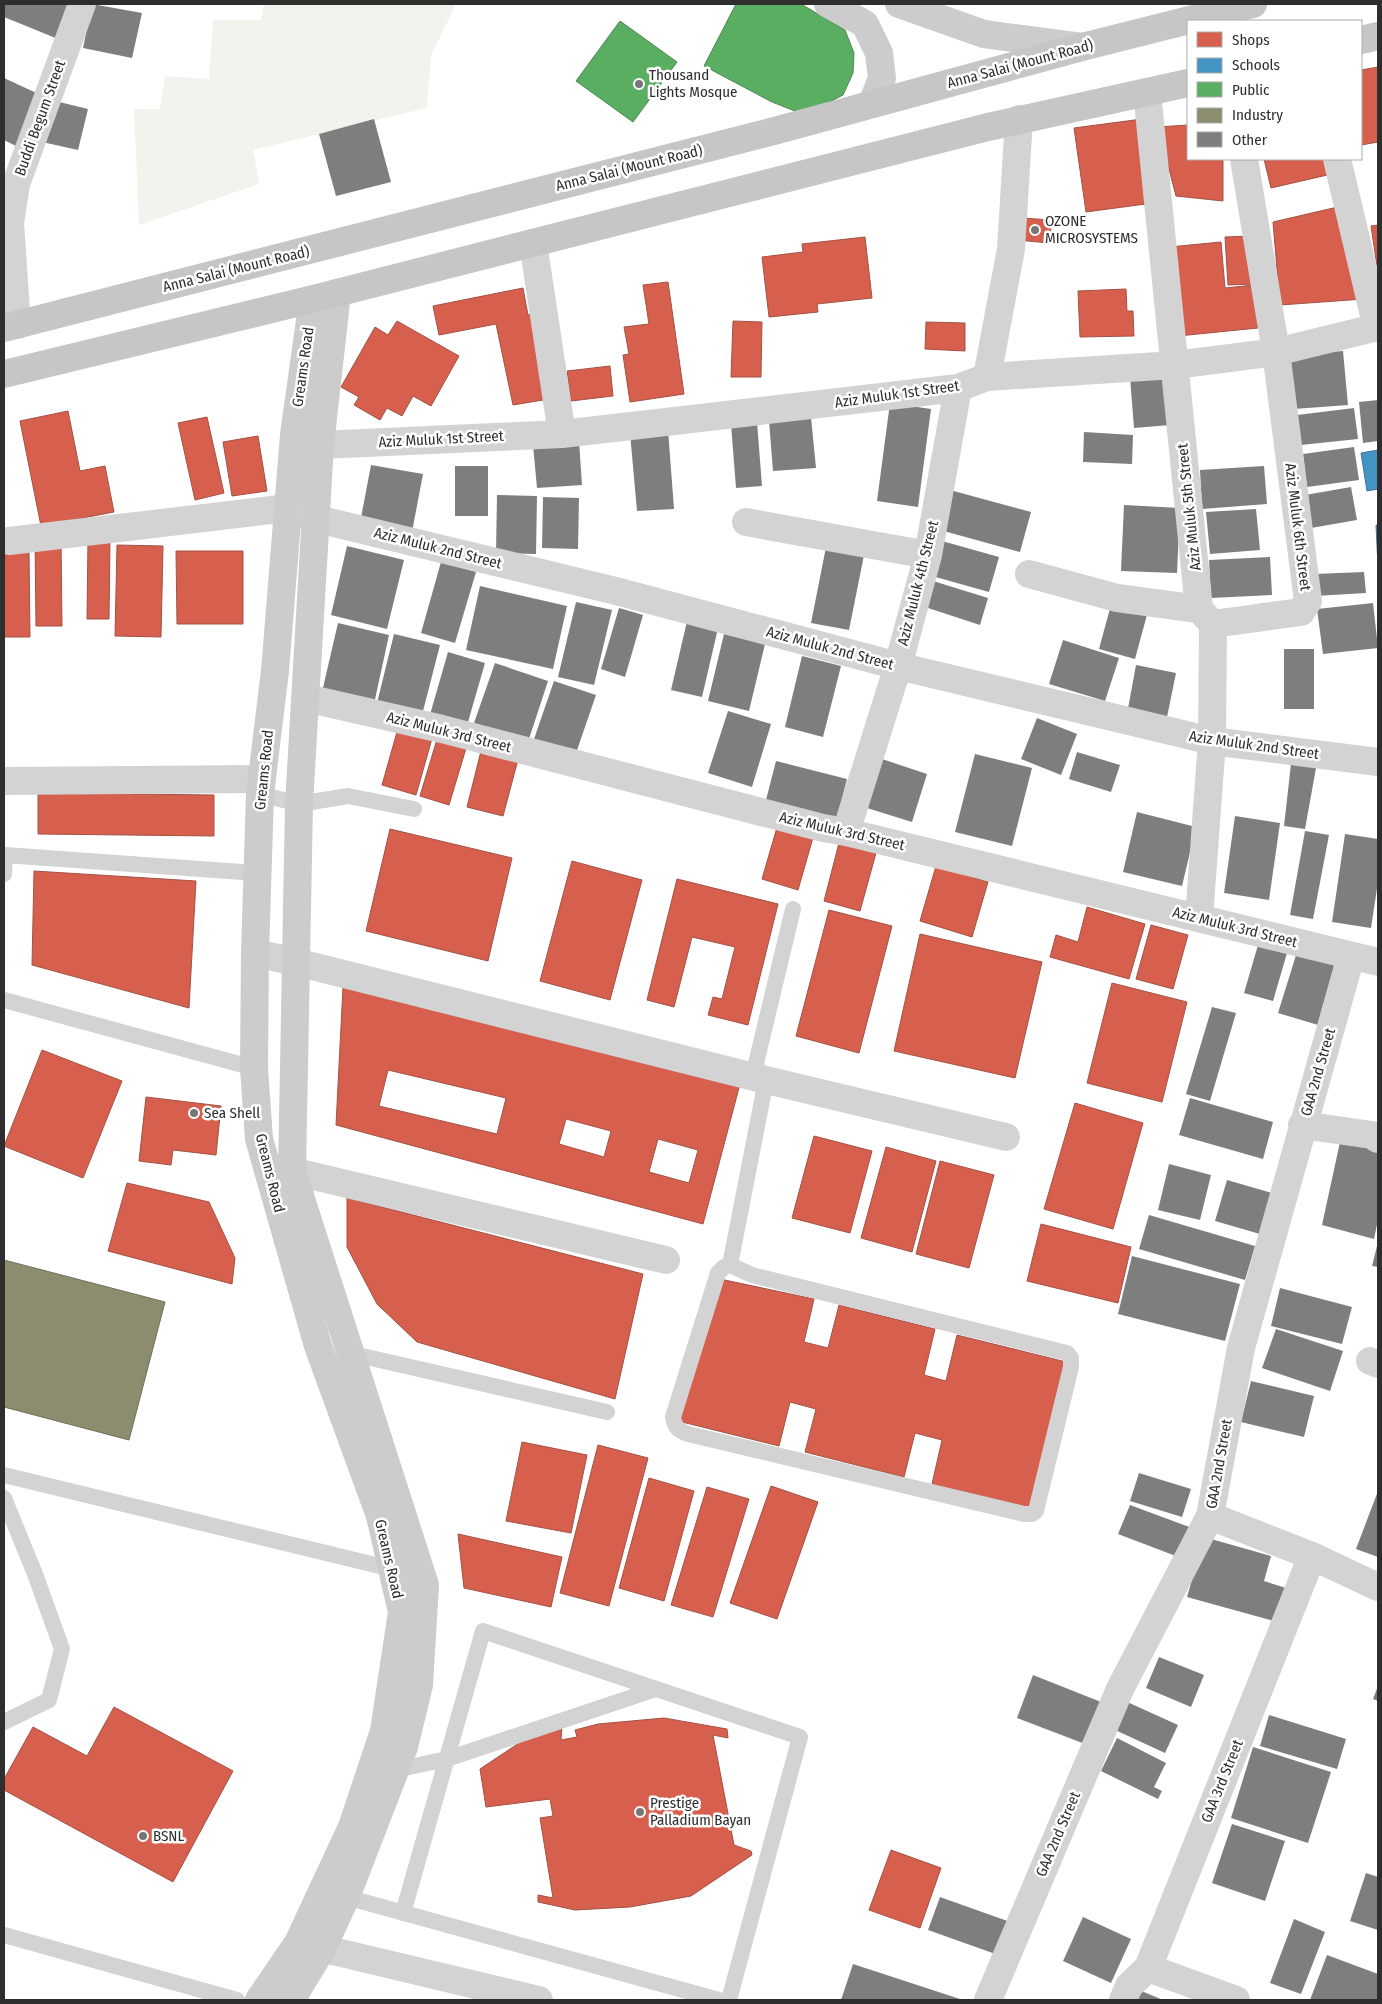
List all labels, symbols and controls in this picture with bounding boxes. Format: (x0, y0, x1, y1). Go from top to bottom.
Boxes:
legend (1187, 20, 1362, 160)
text: Shops (1232, 31, 1270, 49)
street label: Anna Salai (Mount Road) (945, 36, 1095, 92)
text: Schools (1232, 56, 1280, 74)
street label: Buddi Begum Street (11, 58, 69, 178)
place label: Thousand Lights Mosque (649, 66, 737, 101)
marker: Thousand Lights Mosque (633, 78, 645, 90)
text: Public (1232, 81, 1270, 99)
text: Industry (1232, 106, 1283, 124)
text: Other (1232, 131, 1268, 149)
street label: Anna Salai (Mount Road) (554, 141, 704, 195)
place label: OZONE MICROSYSTEMS (1045, 212, 1138, 247)
marker: OZONE MICROSYSTEMS (1029, 224, 1041, 236)
street label: Anna Salai (Mount Road) (161, 242, 311, 296)
street label: Greams Road (288, 326, 318, 408)
street label: Aziz Muluk 1st Street (834, 376, 960, 412)
street label: Aziz Muluk 1st Street (378, 427, 504, 451)
street label: Aziz Muluk 5th Street (1173, 442, 1205, 572)
street label: Aziz Muluk 6th Street (1281, 462, 1315, 592)
street label: Aziz Muluk 4th Street (894, 518, 942, 647)
street label: Aziz Muluk 2nd Street (372, 523, 504, 573)
street label: Aziz Muluk 2nd Street (764, 622, 896, 674)
street label: Aziz Muluk 3rd Street (385, 708, 513, 756)
street label: Aziz Muluk 2nd Street (1188, 727, 1320, 763)
street label: Greams Road (251, 729, 277, 811)
street label: Aziz Muluk 3rd Street (778, 808, 906, 854)
street label: Aziz Muluk 3rd Street (1171, 903, 1299, 951)
street label: GAA 2nd Street (1297, 1026, 1339, 1118)
place label: Sea Shell (204, 1104, 260, 1122)
marker: Sea Shell (188, 1107, 200, 1119)
street label: Greams Road (252, 1132, 288, 1214)
street label: GAA 2nd Street (1202, 1418, 1236, 1510)
street label: Greams Road (371, 1518, 407, 1600)
street label: GAA 3rd Street (1197, 1737, 1247, 1825)
street label: GAA 2nd Street (1032, 1789, 1084, 1879)
place label: Prestige Palladium Bayan (650, 1794, 751, 1829)
marker: Prestige Palladium Bayan (634, 1806, 646, 1818)
place label: BSNL (153, 1827, 184, 1845)
marker: BSNL (137, 1830, 149, 1842)

